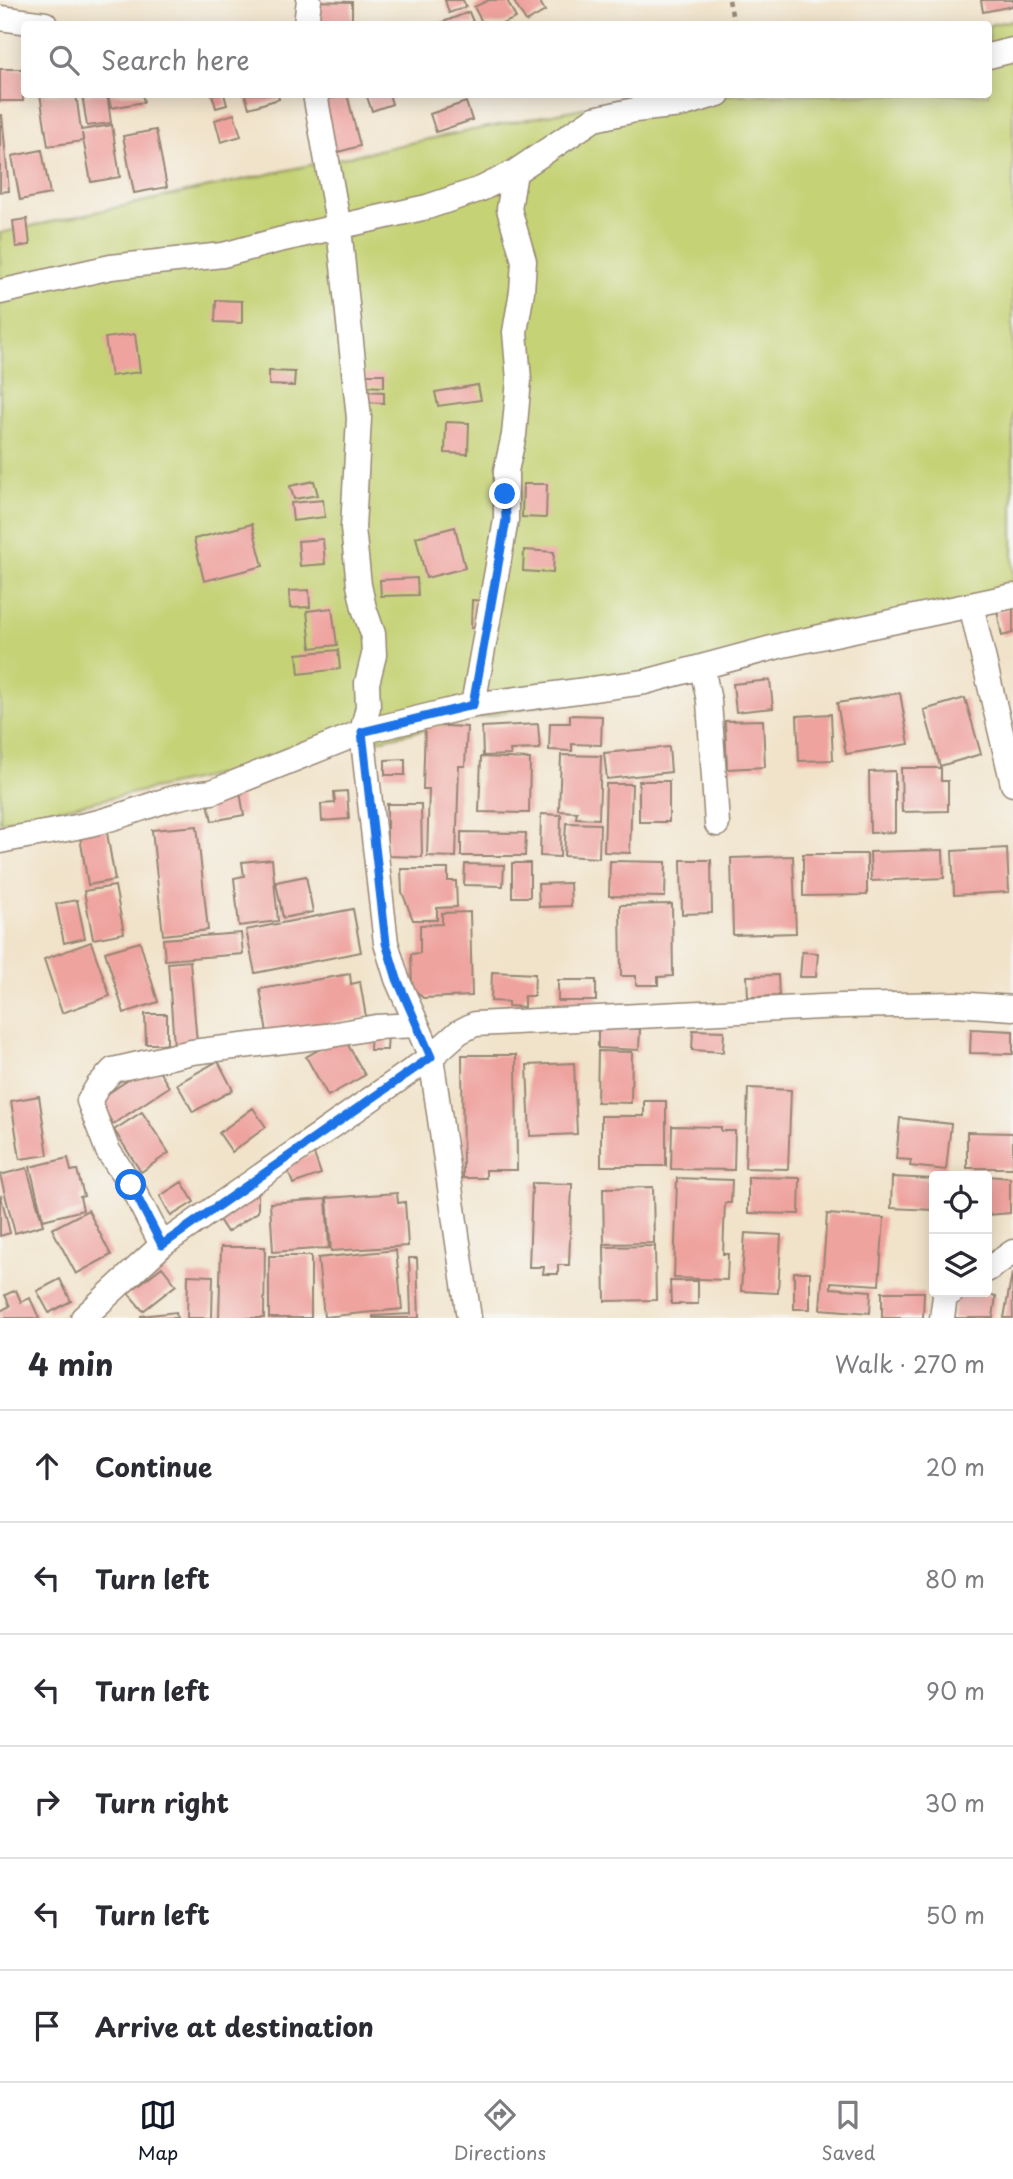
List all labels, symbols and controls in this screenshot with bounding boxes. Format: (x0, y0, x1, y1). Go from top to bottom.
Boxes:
search box (21, 21, 992, 98)
text: Search here (101, 40, 250, 79)
icon: search (45, 41, 83, 79)
route end (489, 478, 520, 509)
route start (115, 1169, 146, 1200)
map controls (929, 1171, 992, 1297)
button: locate (929, 1171, 992, 1234)
button: layers (929, 1234, 992, 1297)
text: 4 min (28, 1341, 114, 1386)
text: Walk · 270 m (835, 1346, 985, 1381)
icon: ahead (28, 1447, 66, 1485)
text: Continue (95, 1447, 212, 1486)
text: 20 m (926, 1449, 985, 1484)
icon: left (28, 1559, 66, 1597)
text: Turn left (95, 1559, 210, 1598)
text: 80 m (925, 1561, 985, 1596)
icon: left (28, 1671, 66, 1709)
text: Turn left (95, 1671, 210, 1710)
text: 90 m (926, 1673, 985, 1708)
icon: right (28, 1783, 66, 1821)
text: Turn right (95, 1783, 229, 1822)
text: 30 m (924, 1785, 985, 1820)
icon: left (28, 1895, 66, 1933)
text: Turn left (95, 1895, 210, 1934)
text: 50 m (925, 1897, 985, 1932)
icon: arrive (28, 2007, 66, 2045)
text: Arrive at destination (95, 2007, 374, 2046)
tab: Map (138, 2096, 178, 2166)
tab: Directions (454, 2096, 546, 2166)
tab: Saved (821, 2096, 875, 2166)

